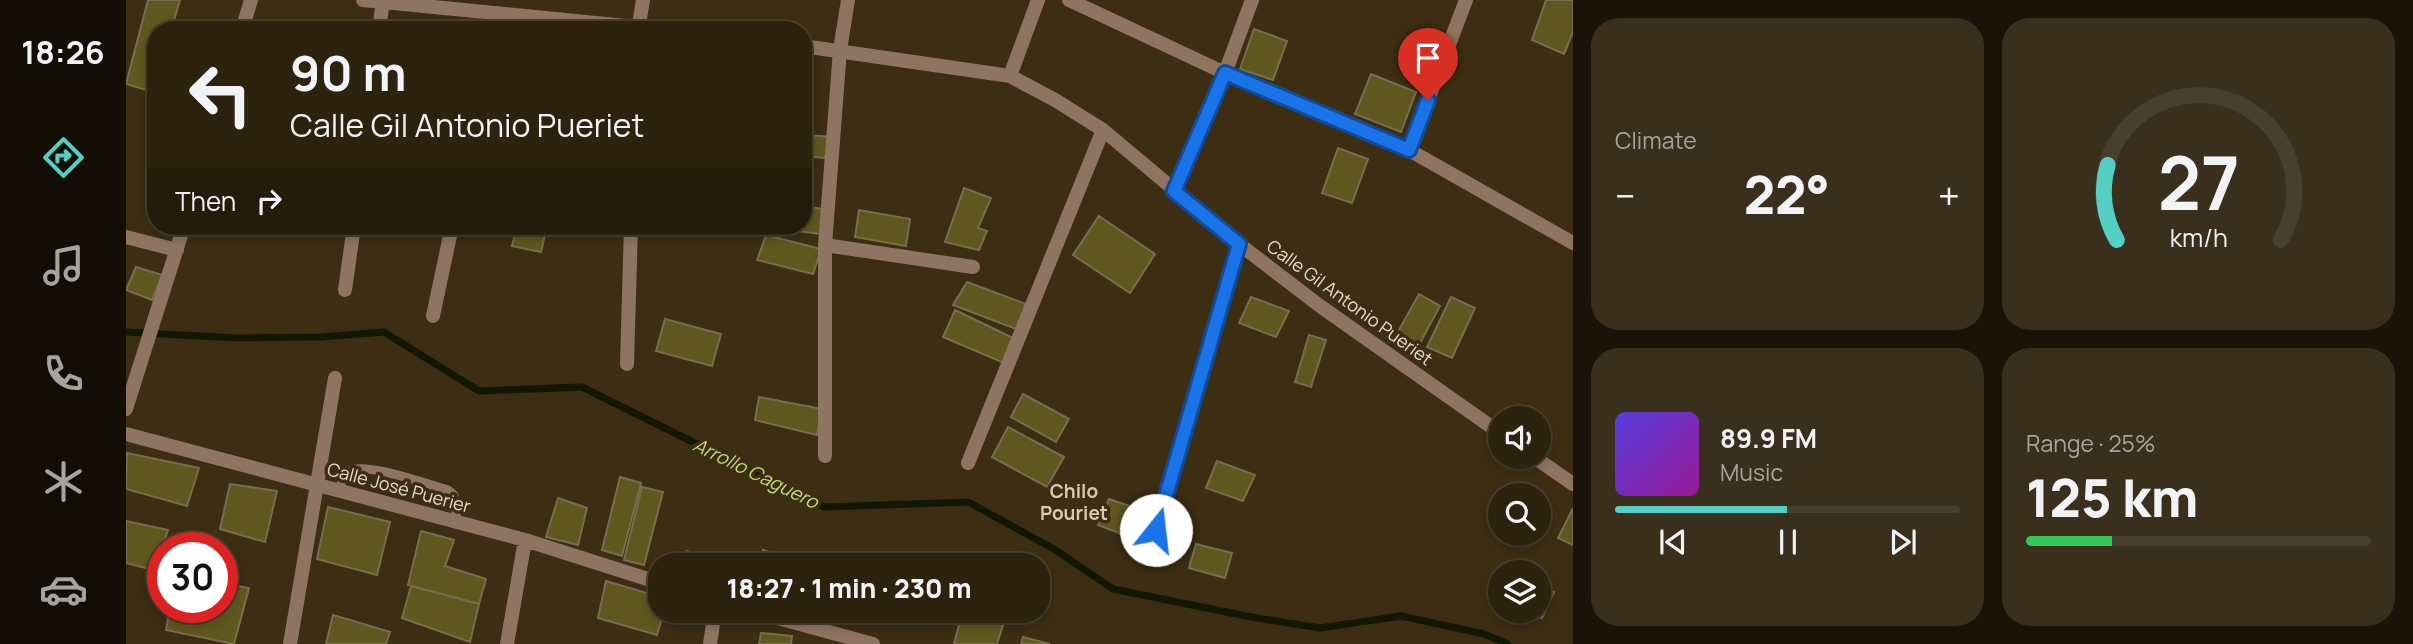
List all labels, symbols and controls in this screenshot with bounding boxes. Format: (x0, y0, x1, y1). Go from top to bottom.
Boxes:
pin (1398, 28, 1458, 100)
text: 18:26 (21, 30, 105, 74)
text: 90 m (290, 39, 407, 106)
icon: arrive (1409, 39, 1447, 77)
icon: left (175, 49, 266, 140)
text: Calle Gil Antonio Pueriet (290, 103, 644, 147)
text: Climate (1615, 124, 1697, 156)
text: 27 (2157, 132, 2240, 232)
icon: directions (39, 133, 88, 182)
text: 22° (1744, 159, 1830, 230)
text: − (1615, 169, 1636, 221)
text: + (1938, 169, 1960, 221)
icon: right (250, 182, 288, 220)
text: Then (175, 183, 236, 219)
text: km/h (2169, 220, 2228, 255)
street label: Calle Gil Antonio Pueriet (1262, 234, 1438, 370)
icon: music (39, 241, 88, 290)
icon: phone (39, 349, 88, 398)
map controls (1488, 406, 1551, 623)
button: sound (1488, 406, 1551, 469)
text: 89.9 FM (1720, 420, 1817, 456)
text: Range · 25% (2026, 427, 2156, 459)
water label: Arrollo Caguero (689, 431, 825, 515)
street label: Calle José Puerier (325, 456, 474, 518)
text: Music (1720, 456, 1783, 488)
icon: climate (39, 457, 88, 506)
text: 125 km (2026, 462, 2198, 533)
district label: Chilo Pouriet (1040, 478, 1108, 526)
button: search (1488, 483, 1551, 546)
position arrow (1119, 493, 1193, 567)
icon: previous (1654, 523, 1692, 561)
icon: pause (1769, 523, 1807, 561)
icon: next (1884, 523, 1922, 561)
speed limit sign: 30 (147, 532, 238, 623)
button: layers (1488, 560, 1551, 623)
icon: car (39, 565, 88, 614)
text: 18:27 · 1 min · 230 m (726, 570, 972, 606)

